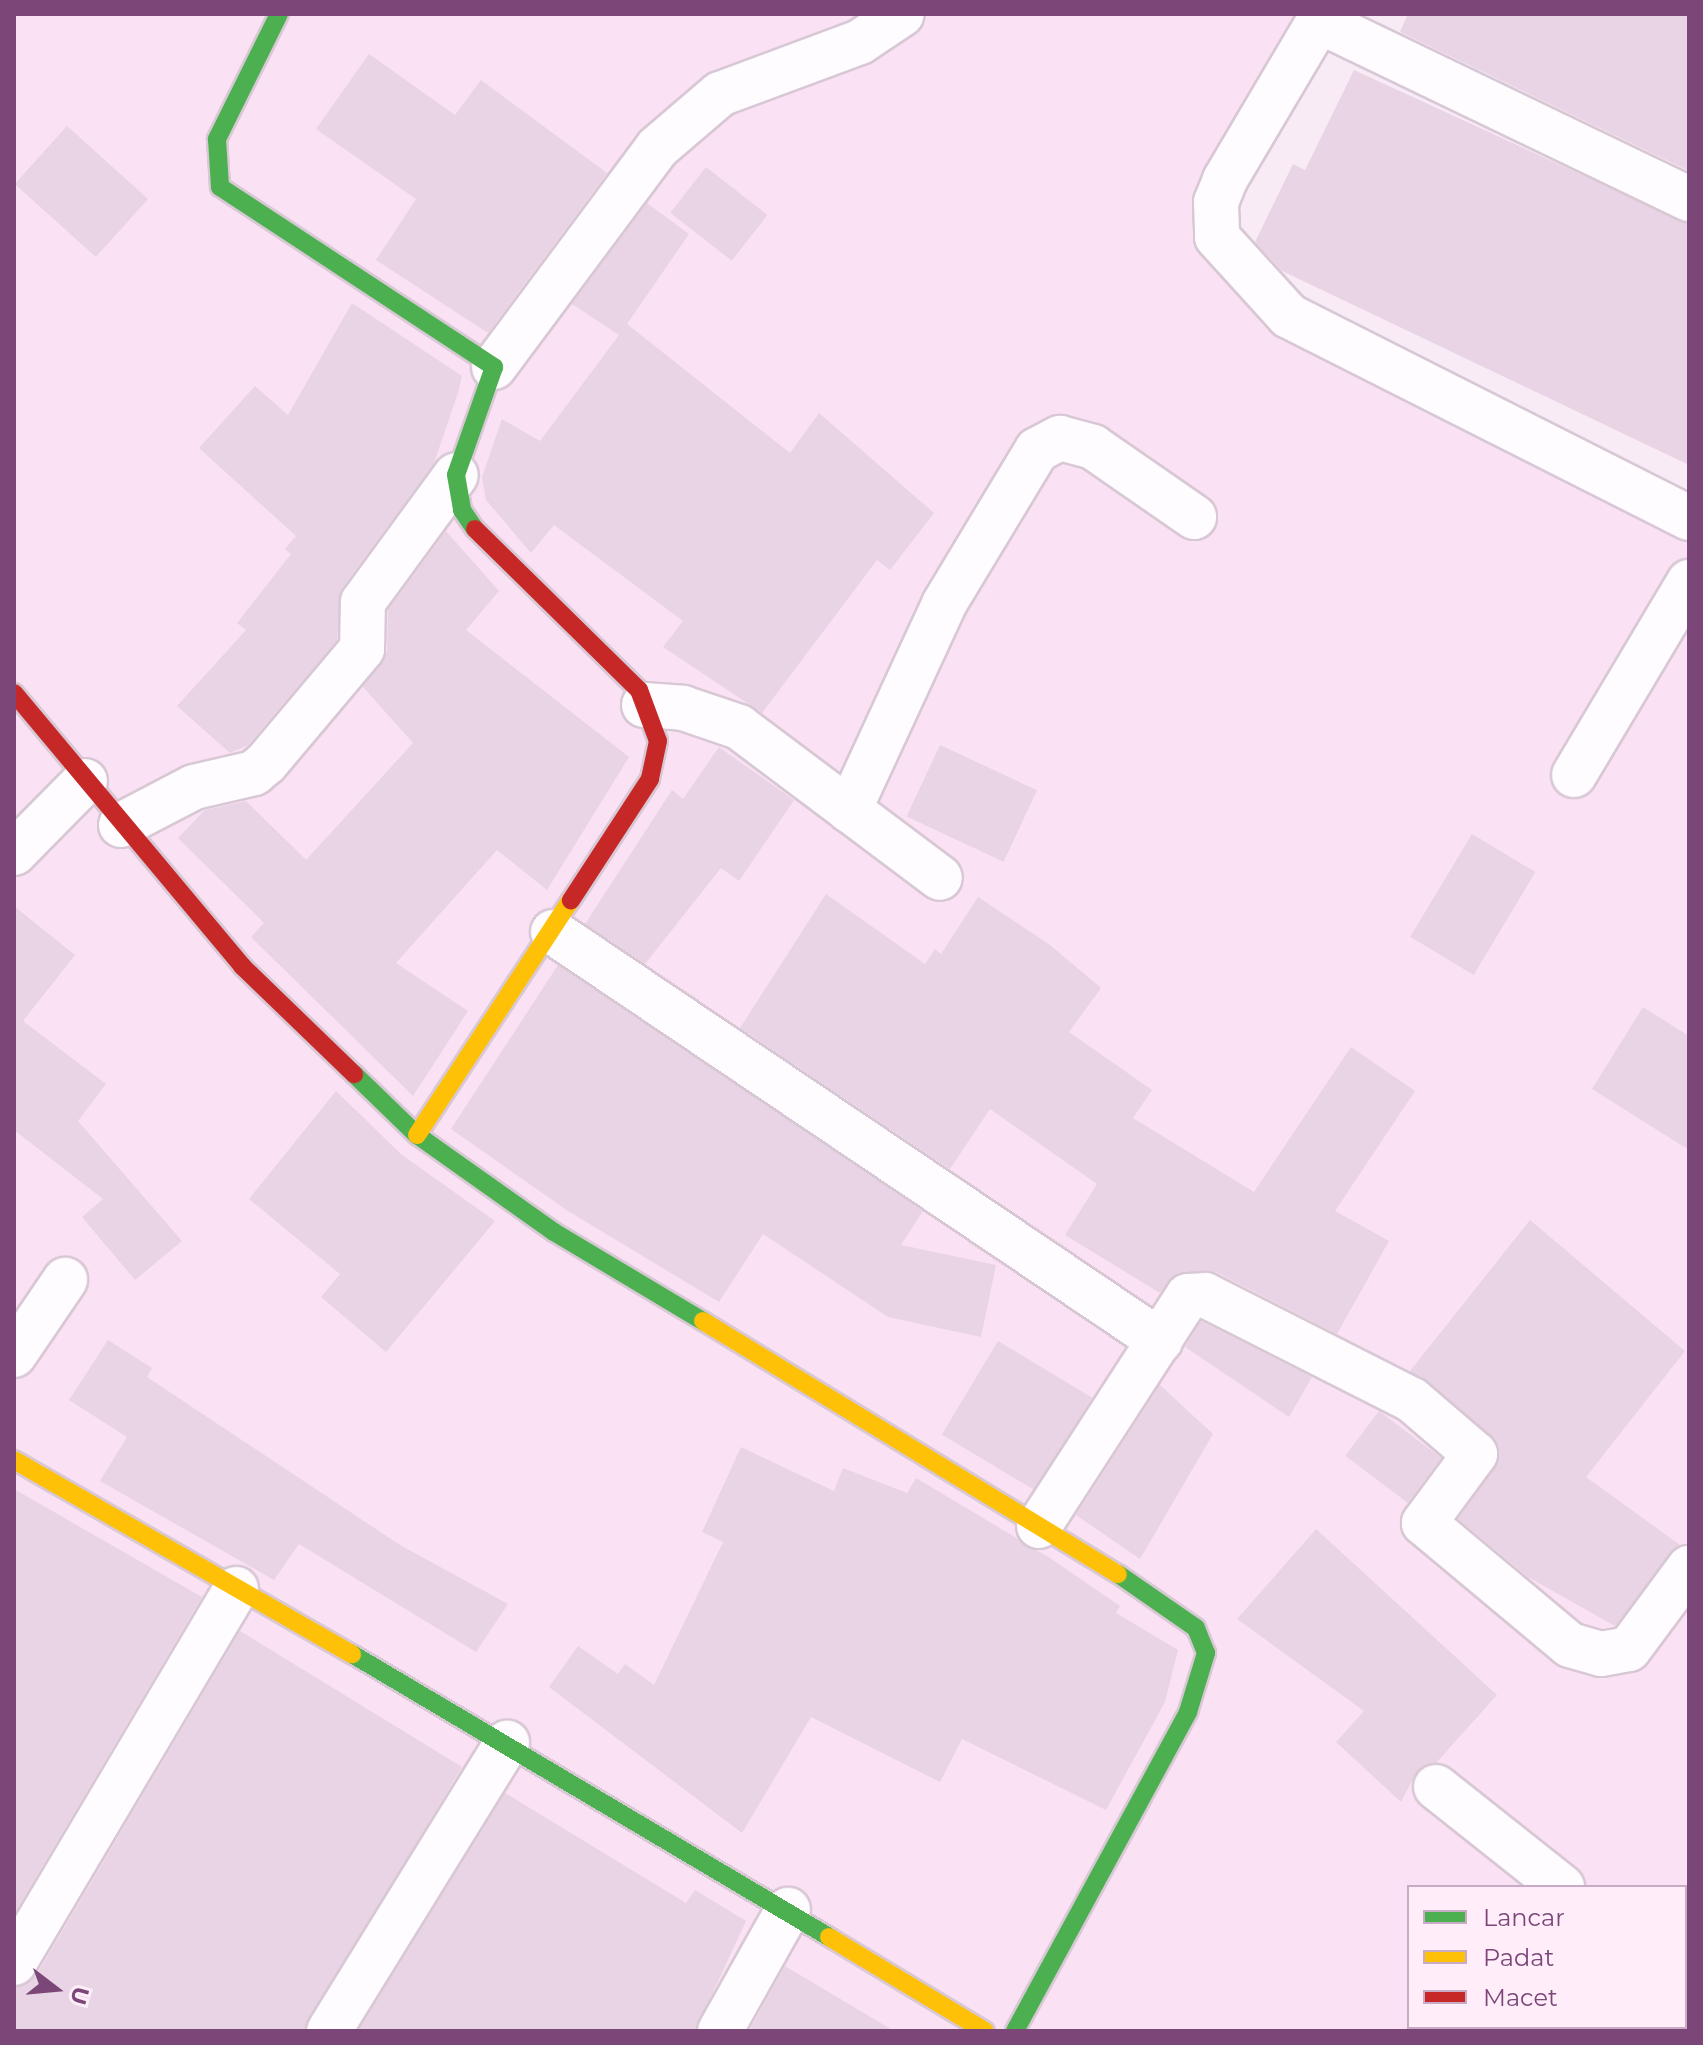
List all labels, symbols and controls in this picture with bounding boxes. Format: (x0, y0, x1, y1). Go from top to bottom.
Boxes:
legend (1407, 1885, 1687, 2029)
text: Lancar (1483, 1903, 1565, 1932)
text: Padat (1483, 1943, 1554, 1972)
north arrow (16, 1949, 96, 2029)
text: Macet (1483, 1983, 1558, 2012)
text: U (64, 1984, 95, 2008)

